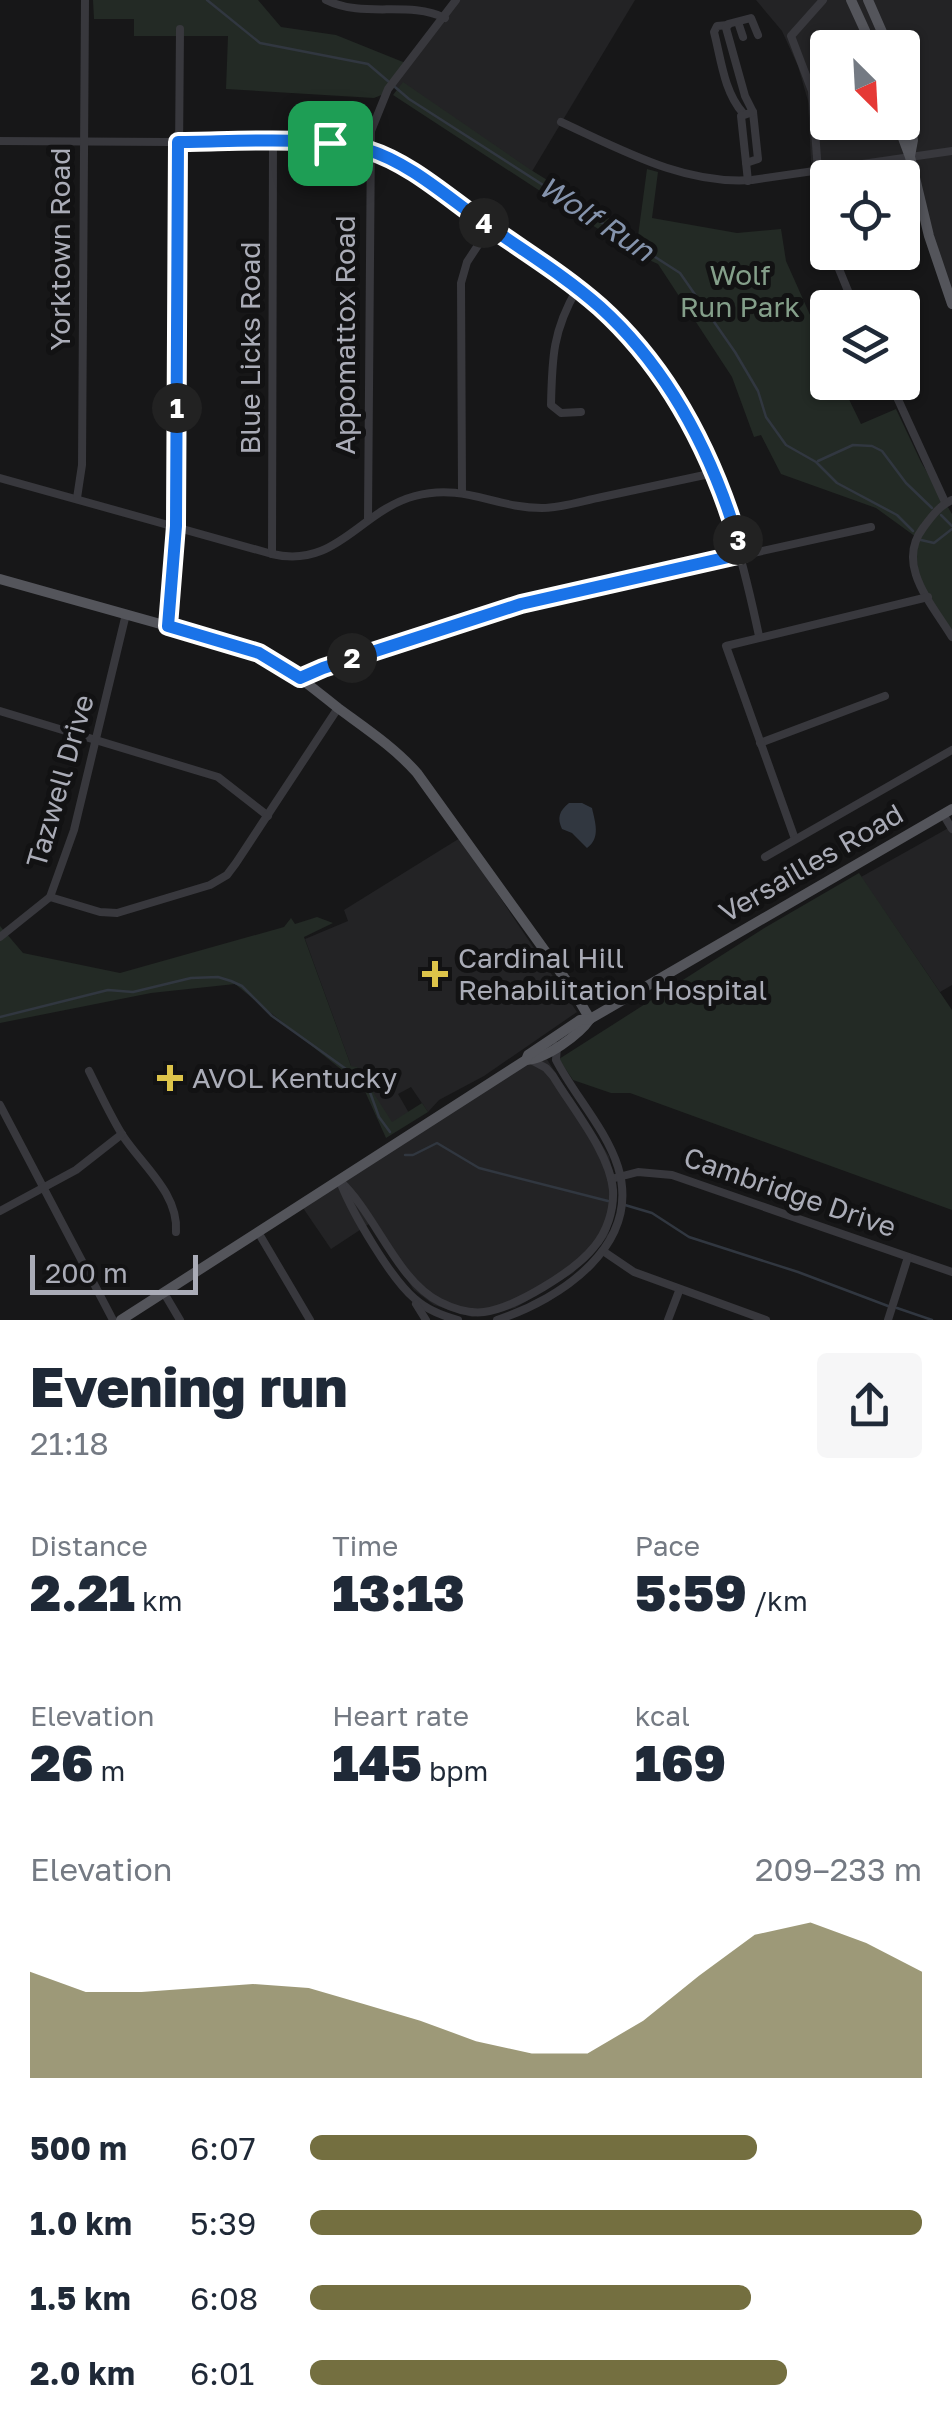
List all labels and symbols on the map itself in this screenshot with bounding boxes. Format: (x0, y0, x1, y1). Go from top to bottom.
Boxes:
north arrow (810, 30, 920, 140)
pin (288, 101, 373, 186)
street label: Yorktown Road (43, 147, 76, 351)
water label: Wolf Run (532, 168, 662, 269)
pin: 4 (459, 198, 509, 248)
street label: Appomattox Road (328, 215, 361, 455)
street label: Blue Licks Road (233, 242, 266, 454)
park label: Wolf Run Park (680, 258, 800, 323)
pin: 1 (152, 383, 202, 433)
pin: 3 (713, 515, 763, 565)
pin: 2 (327, 633, 377, 683)
street label: Tazwell Drive (19, 691, 100, 871)
street label: Versailles Road (713, 797, 909, 929)
place label: Cardinal Hill Rehabilitation Hospital (458, 941, 767, 1006)
marker: Cardinal Hill Rehabilitation Hospital (422, 961, 448, 987)
place label: AVOL Kentucky (192, 1061, 398, 1094)
marker: AVOL Kentucky (157, 1065, 183, 1091)
street label: Cambridge Drive (680, 1140, 901, 1243)
scale bar (30, 1250, 198, 1294)

